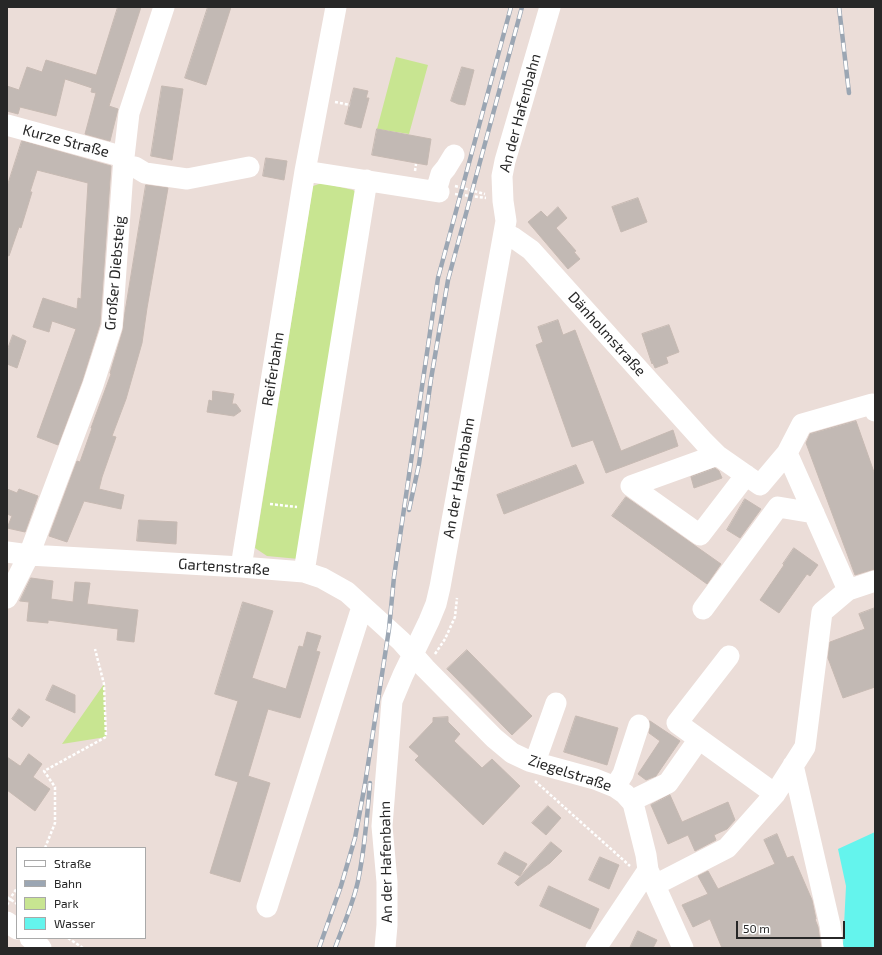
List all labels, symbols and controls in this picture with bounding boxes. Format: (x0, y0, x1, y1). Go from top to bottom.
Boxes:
street label: An der Hafenbahn (495, 52, 545, 174)
street label: Kurze Straße (21, 121, 111, 161)
street label: Großer Diebsteig (101, 215, 129, 331)
street label: Dänholmstraße (564, 288, 650, 380)
street label: Reiferbahn (258, 331, 288, 407)
street label: An der Hafenbahn (440, 416, 478, 540)
street label: Gartenstraße (178, 555, 270, 579)
street label: Ziegelstraße (526, 751, 614, 795)
street label: An der Hafenbahn (376, 801, 396, 923)
legend (16, 847, 146, 939)
text: Straße (54, 856, 91, 870)
text: Bahn (54, 876, 82, 890)
text: Park (54, 896, 79, 910)
scale bar (738, 913, 847, 939)
text: Wasser (54, 916, 95, 930)
text: 50 m (743, 921, 770, 935)

